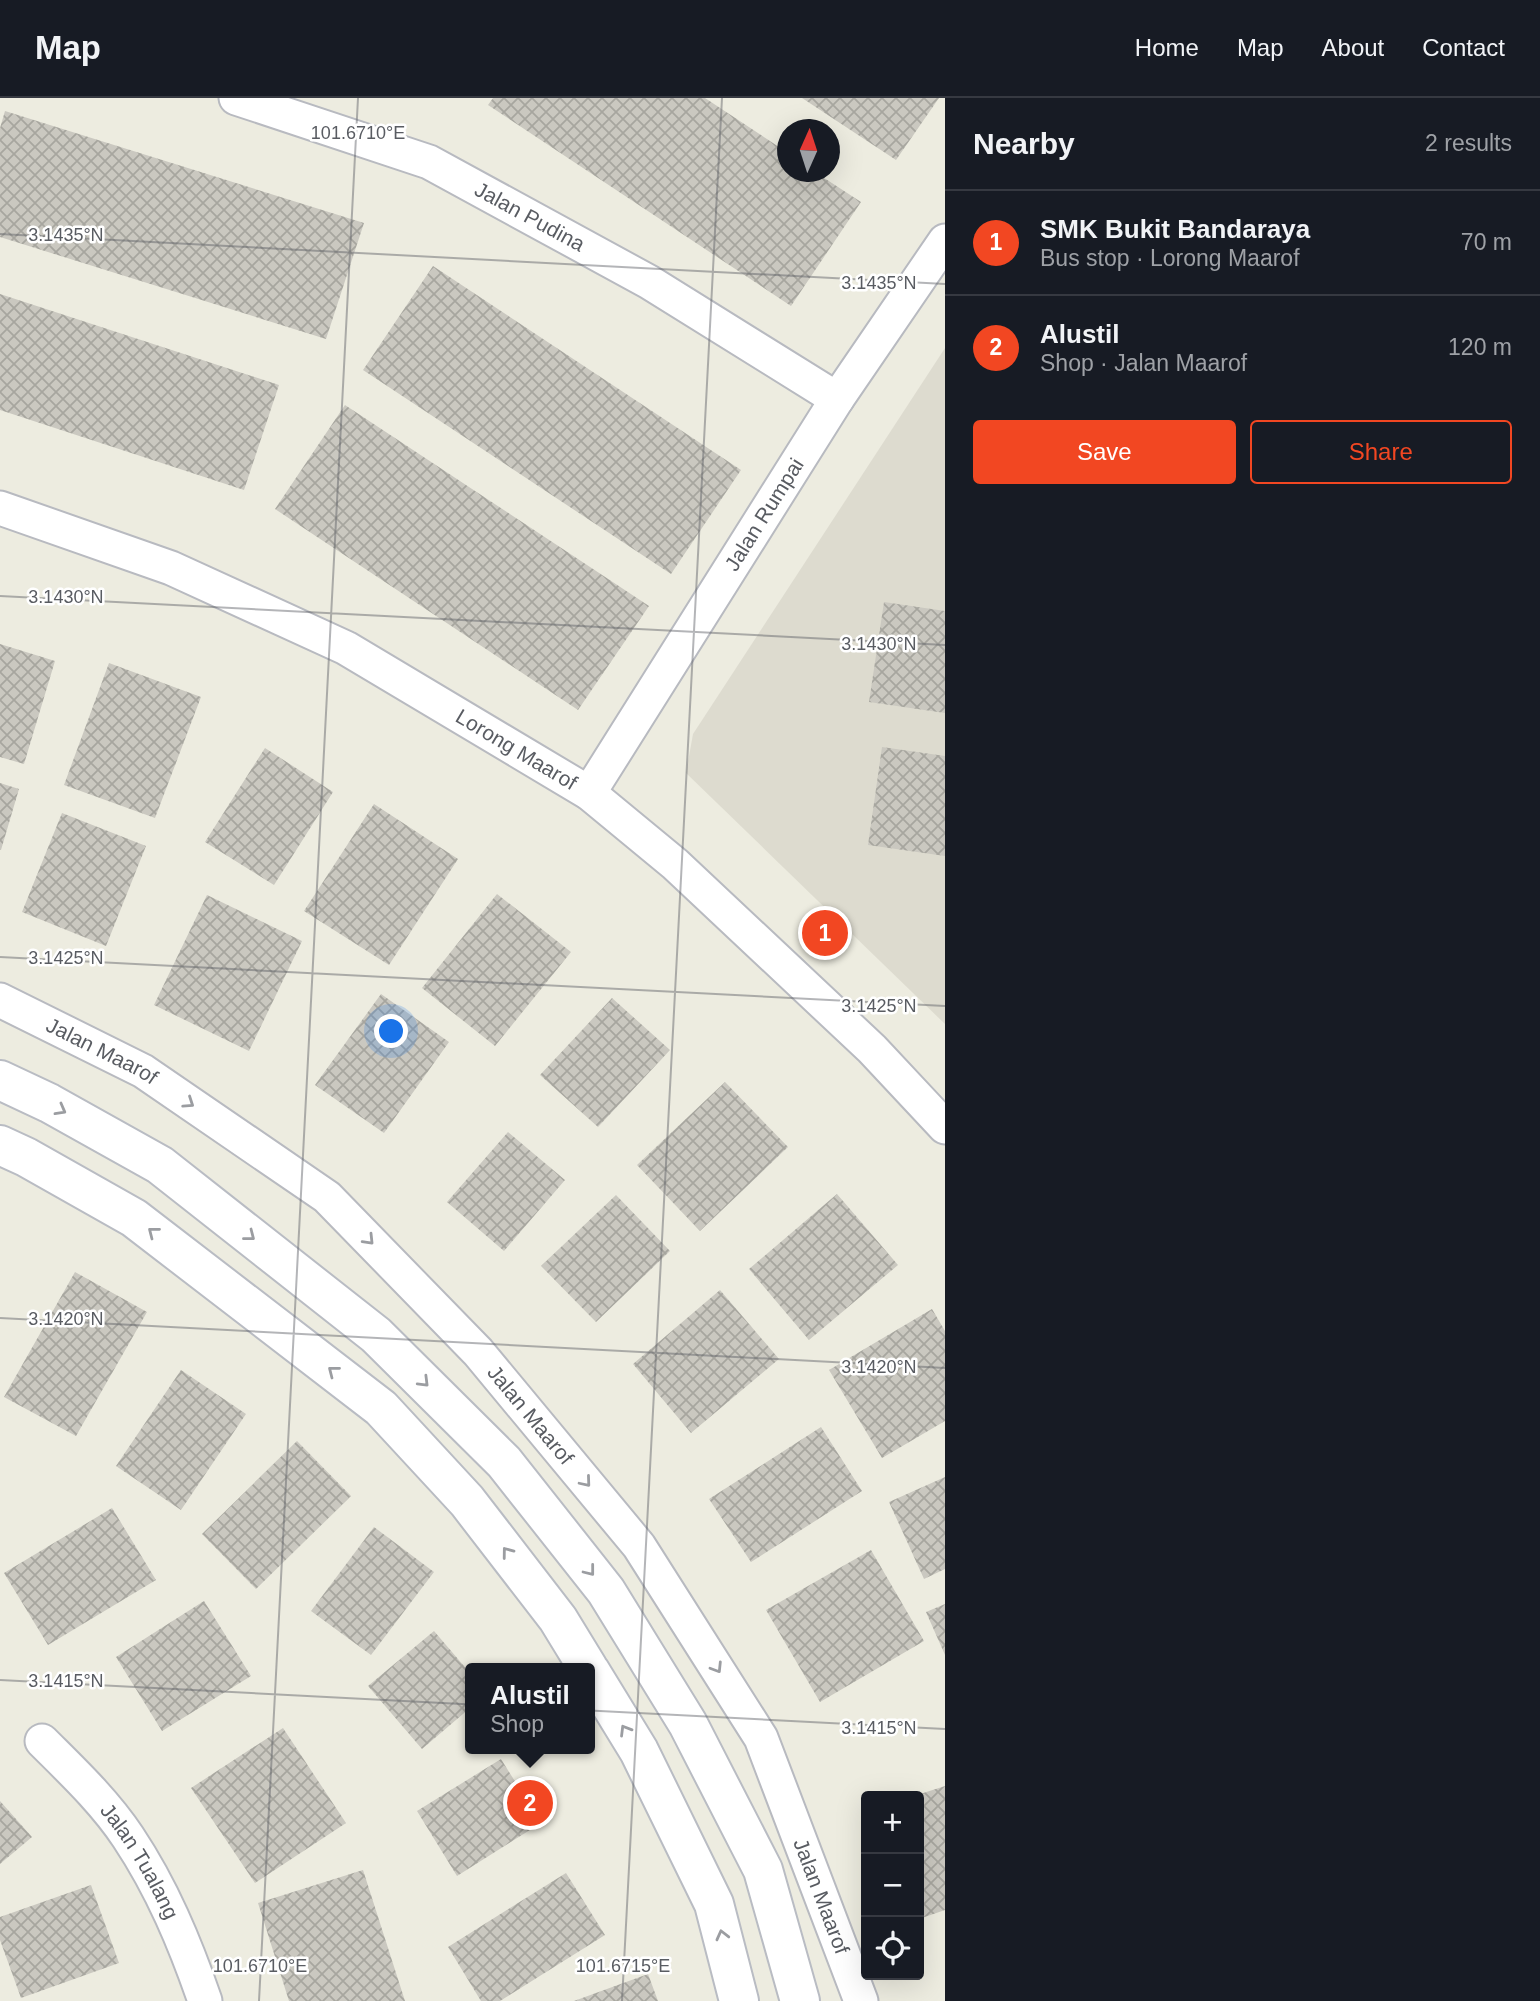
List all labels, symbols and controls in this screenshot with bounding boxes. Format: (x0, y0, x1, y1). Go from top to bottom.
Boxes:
text: Map (35, 29, 101, 66)
text: Home (1135, 34, 1199, 61)
text: Map (1237, 34, 1284, 61)
text: About (1322, 34, 1384, 61)
text: Contact (1422, 34, 1505, 61)
north arrow (777, 119, 840, 182)
text: 101.6710°E (311, 123, 405, 143)
text: Nearby (973, 127, 1075, 160)
text: 2 results (1425, 130, 1512, 156)
street label: Jalan Pudina (471, 177, 589, 256)
text: SMK Bukit Bandaraya (1040, 214, 1310, 244)
text: 3.1435°N (28, 225, 104, 245)
text: 1 (990, 229, 1002, 255)
text: 70 m (1461, 229, 1512, 255)
text: Bus stop · Lorong Maarof (1040, 245, 1300, 271)
text: 3.1435°N (841, 273, 917, 293)
text: Alustil (1040, 319, 1119, 349)
text: 2 (990, 334, 1002, 360)
text: 120 m (1448, 334, 1512, 360)
text: Shop · Jalan Maarof (1040, 350, 1247, 376)
button: Save (973, 420, 1236, 484)
button: Share (1250, 420, 1512, 484)
street label: Jalan Rumpai (720, 454, 808, 575)
text: 3.1430°N (28, 587, 104, 607)
text: 3.1430°N (841, 634, 917, 654)
street label: Lorong Maarof (452, 704, 581, 794)
pin: 1 (802, 907, 848, 959)
text: 3.1425°N (28, 948, 104, 968)
text: 3.1425°N (841, 996, 917, 1016)
street label: Jalan Maarof (43, 1013, 162, 1089)
your location (374, 1014, 408, 1048)
one-way arrow (181, 1095, 194, 1108)
one-way arrow (54, 1102, 67, 1115)
one-way arrow (242, 1227, 255, 1240)
one-way arrow (148, 1228, 161, 1241)
one-way arrow (360, 1232, 373, 1245)
text: 3.1420°N (28, 1309, 104, 1329)
text: 3.1420°N (841, 1357, 917, 1377)
street label: Jalan Maarof (483, 1361, 578, 1469)
one-way arrow (328, 1367, 341, 1380)
one-way arrow (415, 1374, 428, 1387)
one-way arrow (578, 1474, 590, 1487)
one-way arrow (502, 1548, 515, 1560)
one-way arrow (582, 1562, 594, 1575)
one-way arrow (708, 1660, 721, 1673)
popup (465, 1663, 595, 1754)
text: 3.1415°N (28, 1671, 104, 1691)
text: Alustil (490, 1680, 570, 1710)
text: Shop (490, 1711, 544, 1737)
text: 3.1415°N (841, 1718, 917, 1738)
one-way arrow (621, 1724, 634, 1737)
pin: 2 (507, 1777, 553, 1829)
map controls (861, 1791, 924, 1980)
button: + (861, 1791, 924, 1854)
street label: Jalan Tualang (96, 1799, 183, 1922)
street label: Jalan Maarof (789, 1835, 854, 1957)
button: − (861, 1854, 924, 1917)
button: locate (861, 1917, 924, 1980)
one-way arrow (716, 1929, 730, 1941)
text: 101.6710°E (213, 1956, 307, 1976)
text: 101.6715°E (576, 1956, 670, 1976)

